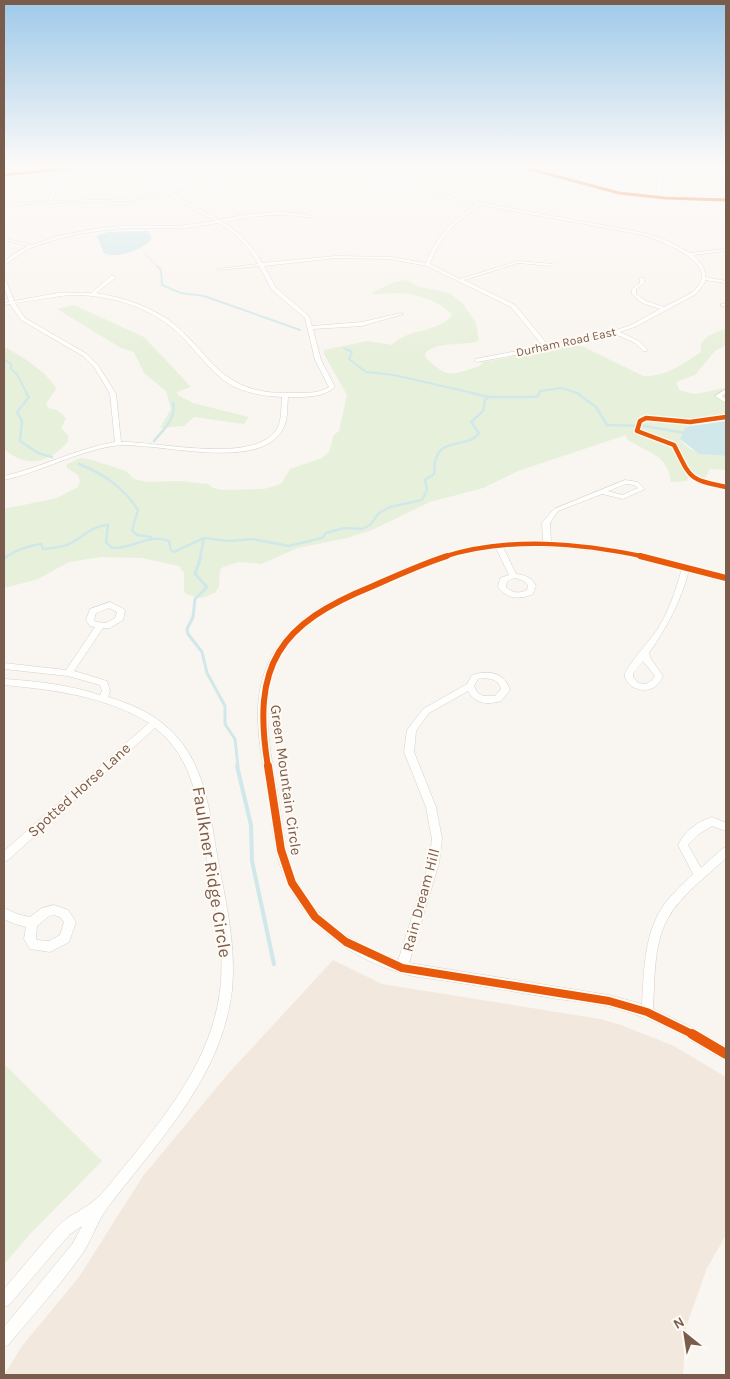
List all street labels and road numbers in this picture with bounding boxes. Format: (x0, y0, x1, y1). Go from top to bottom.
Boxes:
street label: Durham Road East (515, 324, 618, 359)
street label: Green Mountain Circle (267, 704, 305, 856)
street label: Spotted Horse Lane (24, 739, 134, 841)
street label: Faulkner Ridge Circle (188, 785, 236, 959)
street label: Rain Dream Hill (399, 846, 443, 954)

